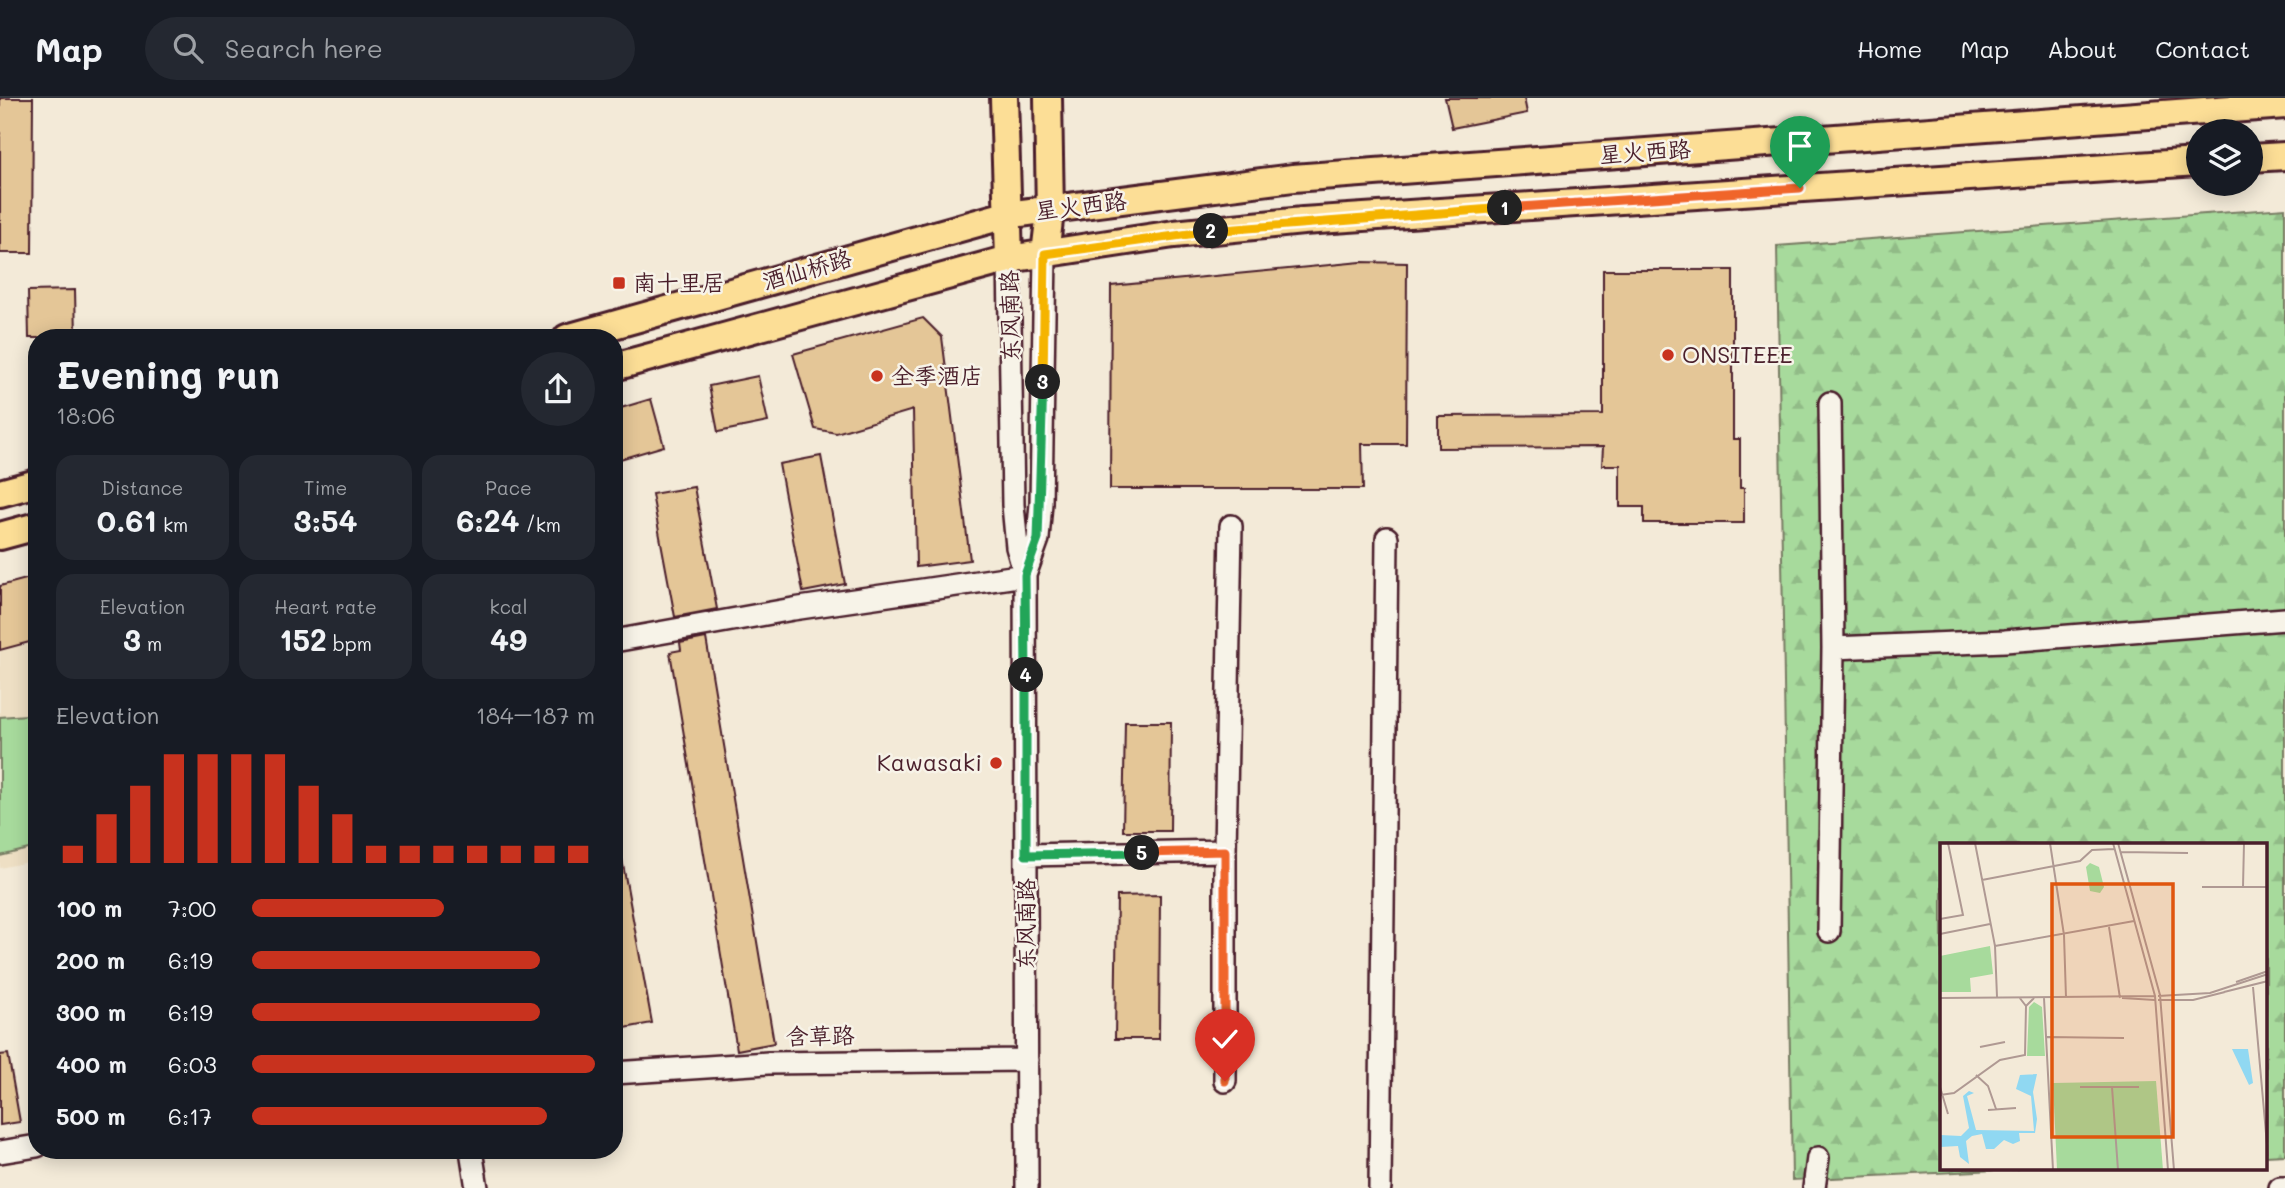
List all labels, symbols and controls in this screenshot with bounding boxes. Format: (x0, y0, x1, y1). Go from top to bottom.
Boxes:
search box (145, 17, 635, 80)
text: Map (35, 27, 103, 70)
icon: search (169, 29, 207, 67)
text: Search here (225, 31, 383, 65)
text: Home (1857, 33, 1922, 64)
text: Map (1960, 33, 2009, 64)
text: About (2047, 33, 2117, 64)
text: Contact (2155, 33, 2250, 64)
pin (1770, 116, 1830, 188)
map controls (2186, 119, 2263, 196)
button: layers (2186, 119, 2263, 196)
icon: arrive (1781, 127, 1819, 165)
street label: 星火西路 (1598, 133, 1692, 169)
street label: 星火西路 (1033, 185, 1128, 226)
pin: 1 (1488, 190, 1522, 226)
text: 1 (1500, 195, 1509, 220)
pin: 2 (1194, 214, 1228, 248)
text: 2 (1205, 218, 1216, 243)
street label: 酒仙桥路 (758, 242, 855, 296)
place label: 南十里居 (633, 267, 725, 297)
street label: 东风南路 (993, 270, 1025, 362)
marker: 南十里居 (611, 275, 627, 291)
place label: ONSITEEE (1682, 339, 1793, 369)
marker: ONSITEEE (1660, 347, 1676, 363)
text: Evening run (56, 349, 280, 399)
button: share (521, 352, 595, 426)
place label: 全季酒店 (891, 360, 983, 390)
pin: 3 (1026, 364, 1060, 400)
marker: 全季酒店 (869, 368, 885, 384)
text: 3 (1037, 369, 1048, 394)
text: 18:06 (56, 400, 115, 430)
text: Distance (102, 475, 183, 500)
text: Time (304, 475, 347, 500)
text: Pace (485, 475, 532, 500)
text: 0.61 (97, 500, 157, 540)
text: 3:54 (293, 500, 358, 540)
text: 6:24 (456, 500, 520, 540)
text: km (157, 512, 188, 537)
text: /km (520, 512, 561, 537)
text: Elevation (100, 594, 185, 619)
text: Heart rate (274, 594, 377, 619)
text: kcal (490, 594, 527, 619)
text: 3 (123, 619, 141, 659)
text: 152 (279, 619, 327, 659)
text: 49 (490, 619, 527, 659)
text: m (141, 631, 162, 656)
text: bpm (327, 631, 372, 656)
pin: 4 (1009, 658, 1044, 692)
text: 4 (1019, 662, 1032, 687)
text: Elevation (56, 700, 159, 730)
text: 184–187 m (476, 700, 595, 730)
place label: Kawasaki (877, 747, 982, 777)
marker: Kawasaki (988, 755, 1004, 771)
pin: 5 (1124, 836, 1160, 870)
text: 5 (1136, 840, 1147, 865)
inset map (1940, 843, 2268, 1170)
street label: 东风南路 (1010, 878, 1040, 970)
text: 100 m (56, 893, 122, 923)
text: 7:00 (168, 893, 216, 923)
text: 200 m (56, 945, 125, 975)
text: 6:19 (168, 945, 213, 975)
text: 300 m (56, 997, 126, 1027)
text: 6:19 (168, 997, 213, 1027)
pin (1195, 1009, 1255, 1081)
street label: 含草路 (785, 1019, 855, 1051)
icon: check (1206, 1020, 1244, 1058)
text: 400 m (56, 1049, 127, 1079)
text: 6:03 (168, 1049, 217, 1079)
text: 500 m (56, 1101, 126, 1131)
text: 6:17 (168, 1101, 212, 1131)

